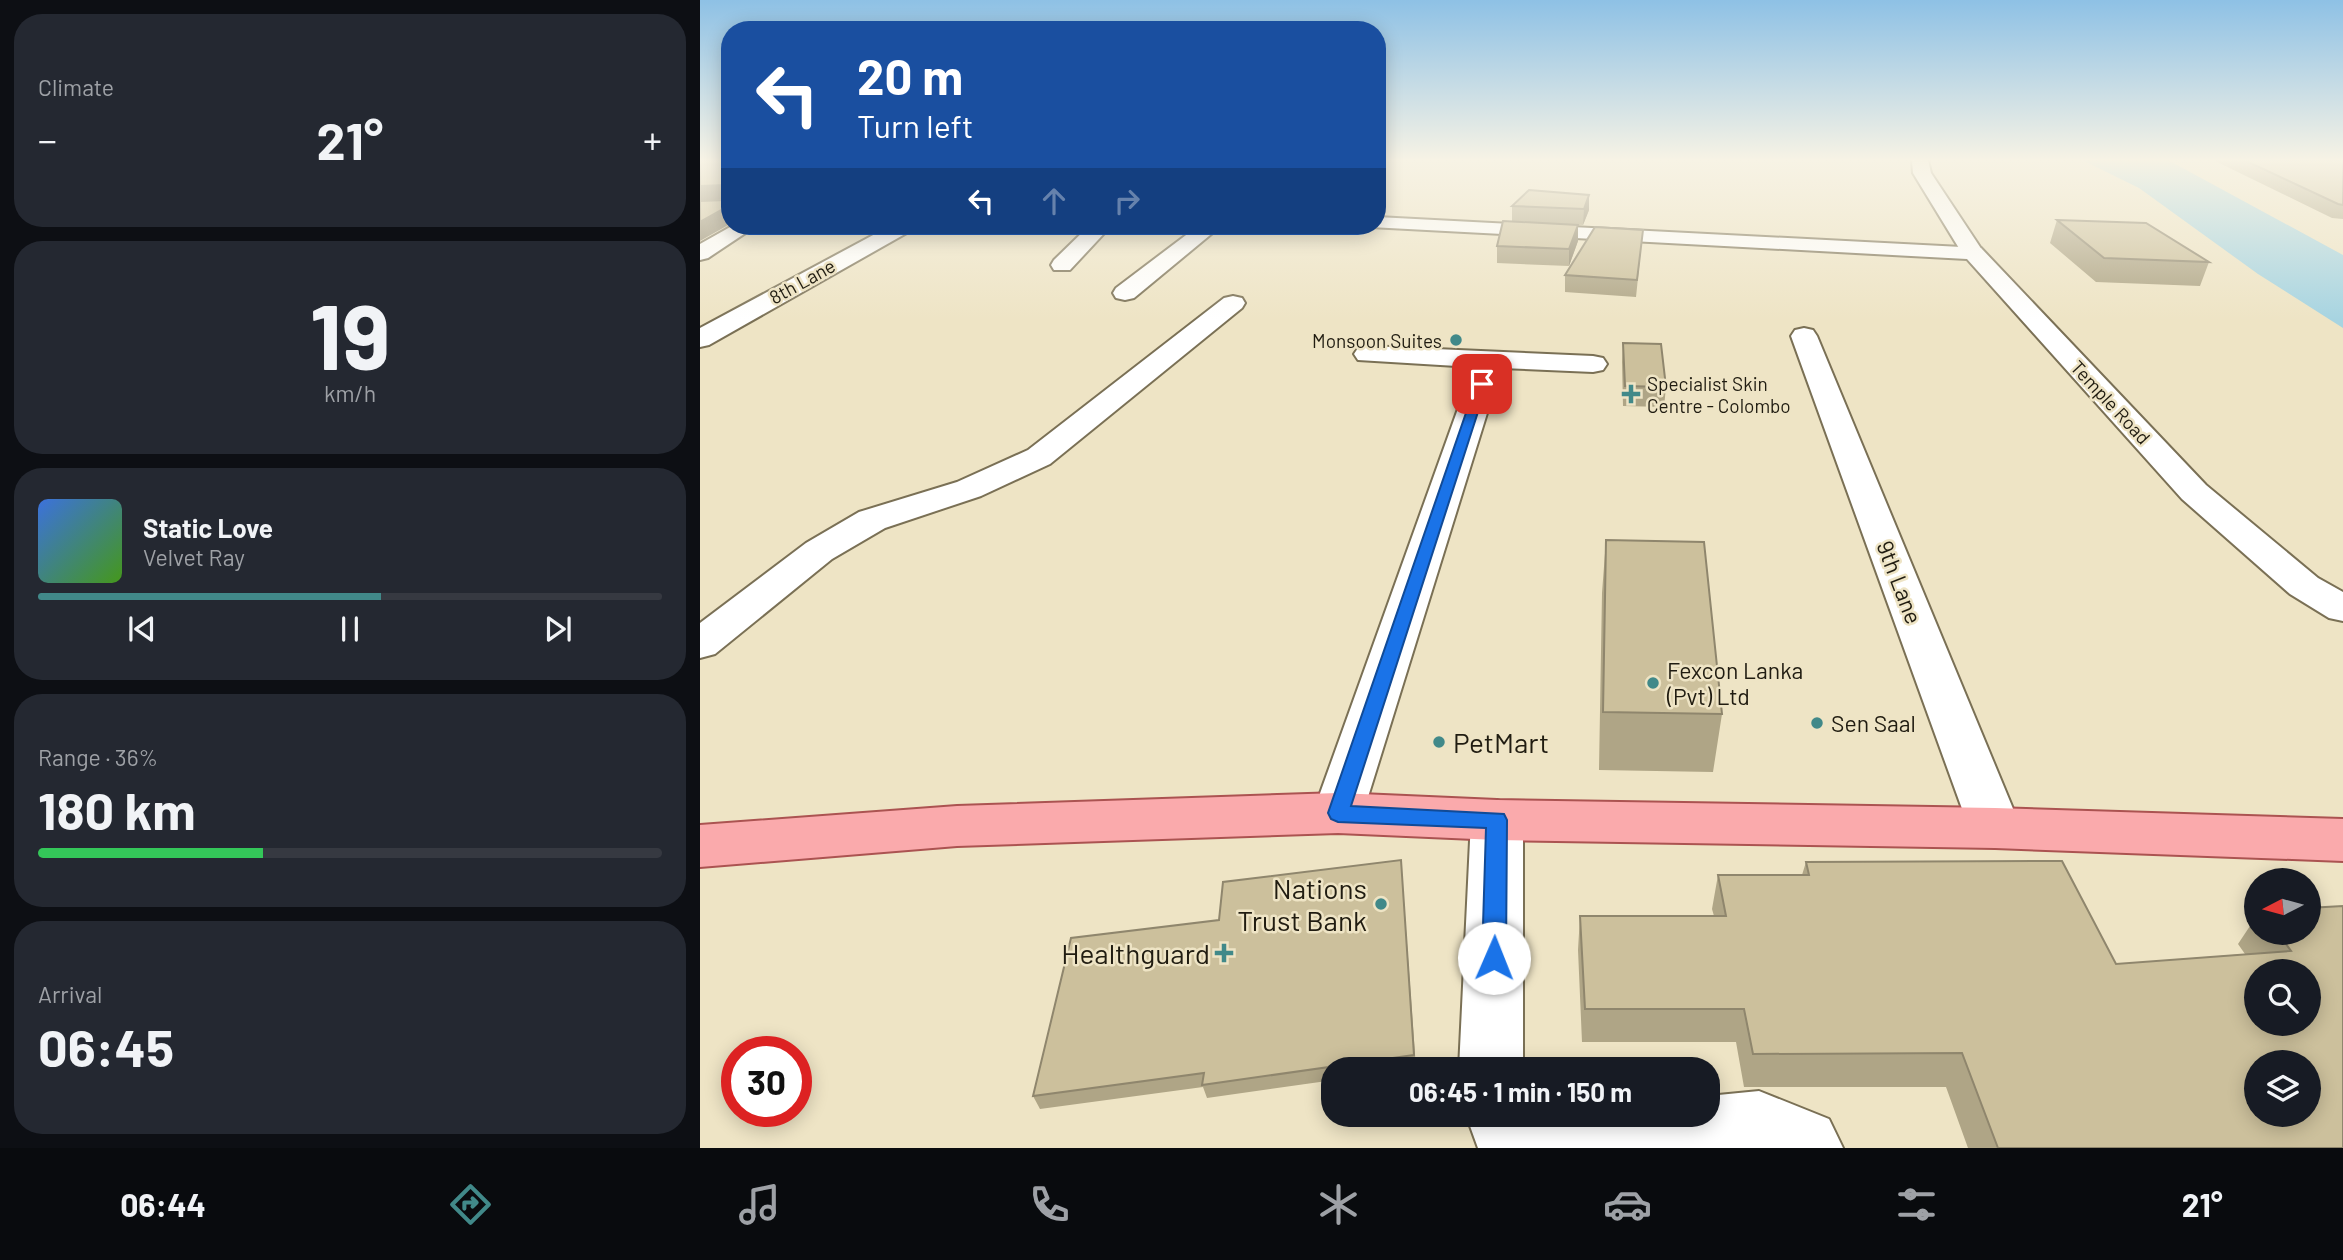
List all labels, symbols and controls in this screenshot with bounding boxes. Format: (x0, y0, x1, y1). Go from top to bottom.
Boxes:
text: 20 m (857, 46, 963, 105)
icon: left (742, 49, 833, 140)
text: Climate (38, 73, 114, 101)
text: Turn left (857, 106, 974, 144)
text: 21° (317, 108, 383, 170)
text: − (38, 116, 57, 162)
text: + (643, 116, 662, 162)
icon: left (962, 182, 1000, 220)
icon: ahead (1035, 182, 1073, 220)
icon: right (1108, 182, 1146, 220)
street label: 8th Lane (765, 254, 839, 308)
text: 19 (310, 279, 390, 388)
place label: Monsoon Suites (1312, 329, 1442, 352)
marker: Monsoon Suites (1448, 332, 1464, 348)
pin (1452, 354, 1512, 414)
street label: Temple Road (2066, 355, 2156, 449)
icon: arrive (1463, 365, 1501, 403)
place label: Specialist Skin Centre - Colombo (1647, 372, 1791, 417)
text: km/h (324, 379, 376, 407)
marker: Specialist Skin Centre - Colombo (1621, 384, 1641, 404)
text: Static Love (143, 512, 273, 543)
street label: 9th Lane (1871, 537, 1929, 627)
text: Velvet Ray (143, 543, 245, 571)
icon: previous (123, 610, 161, 648)
icon: pause (331, 610, 369, 648)
icon: next (539, 610, 577, 648)
place label: Fexcon Lanka (Pvt) Ltd (1666, 656, 1803, 710)
marker: Fexcon Lanka (Pvt) Ltd (1645, 675, 1661, 691)
place label: Sen Saal (1831, 709, 1916, 737)
marker: Sen Saal (1809, 715, 1825, 731)
place label: PetMart (1453, 725, 1549, 759)
marker: PetMart (1431, 734, 1447, 750)
text: Range · 36% (38, 743, 158, 771)
text: 180 km (38, 778, 196, 840)
north arrow (2244, 868, 2320, 945)
map controls (2244, 868, 2321, 1127)
place label: Nations Trust Bank (1237, 871, 1367, 937)
marker: Nations Trust Bank (1373, 896, 1389, 912)
position arrow (1457, 921, 1531, 995)
place label: Healthguard (1061, 936, 1210, 970)
marker: Healthguard (1216, 945, 1232, 961)
button: search (2244, 959, 2321, 1036)
text: Arrival (38, 980, 102, 1008)
text: 06:45 (38, 1015, 174, 1077)
speed limit sign: 30 (721, 1036, 812, 1127)
button: layers (2244, 1050, 2321, 1127)
text: 06:45 · 1 min · 150 m (1409, 1076, 1632, 1107)
icon: directions (446, 1180, 495, 1229)
icon: music (735, 1180, 784, 1229)
icon: phone (1025, 1180, 1074, 1229)
icon: climate (1314, 1180, 1363, 1229)
icon: car (1603, 1180, 1652, 1229)
icon: filters (1892, 1180, 1941, 1229)
text: 06:44 (120, 1185, 206, 1223)
text: 21° (2182, 1185, 2223, 1223)

